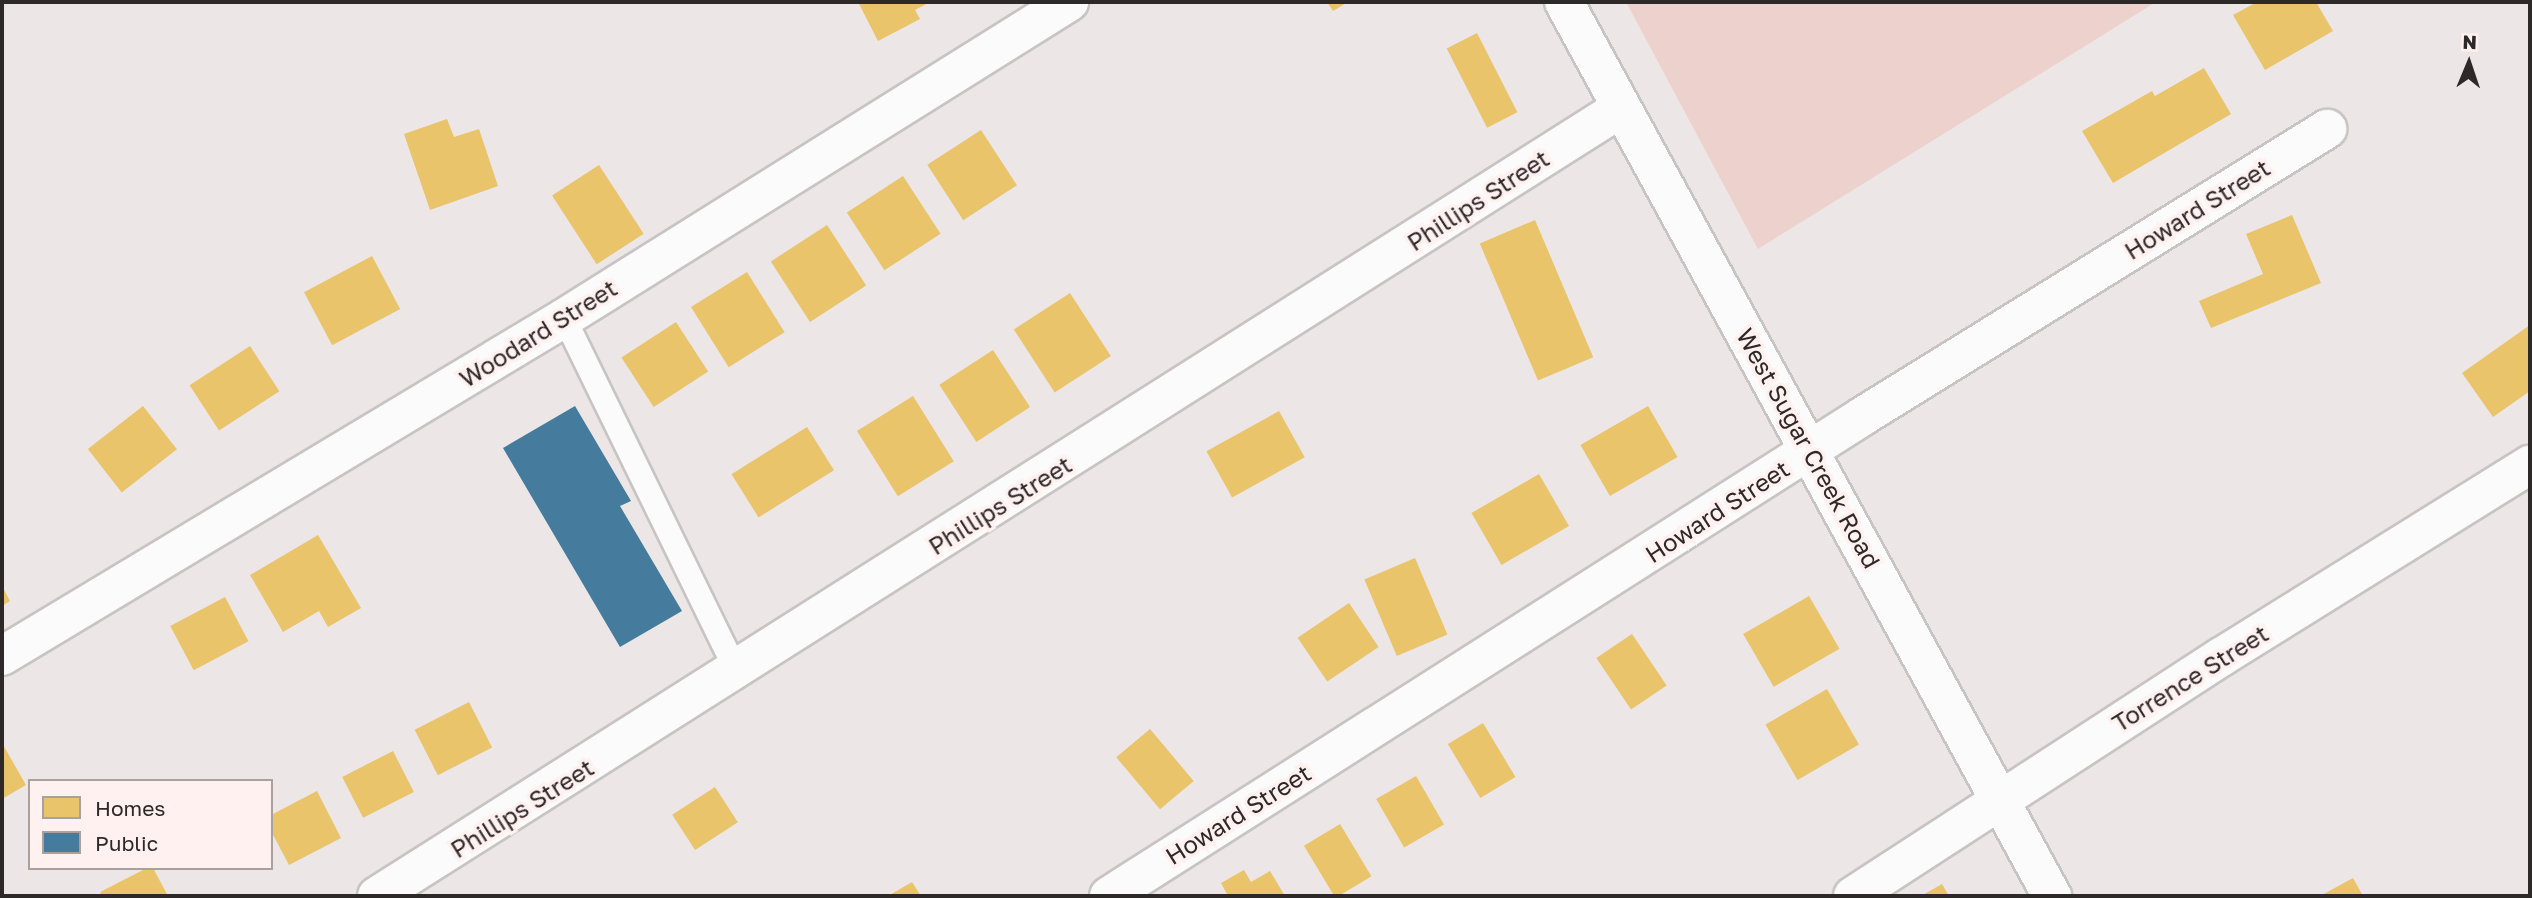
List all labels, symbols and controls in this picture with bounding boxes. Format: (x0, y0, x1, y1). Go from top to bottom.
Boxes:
north arrow (2434, 28, 2504, 98)
text: N (2462, 30, 2477, 53)
street label: Phillips Street (1402, 143, 1554, 257)
street label: Howard Street (2119, 153, 2275, 265)
street label: Woodard Street (454, 273, 622, 393)
street label: West Sugar Creek Road (1731, 323, 1887, 573)
street label: Phillips Street (923, 450, 1077, 560)
street label: Howard Street (1640, 454, 1794, 568)
street label: Torrence Street (2107, 619, 2273, 737)
street label: Phillips Street (445, 753, 599, 863)
street label: Howard Street (1160, 758, 1316, 870)
legend (28, 779, 273, 870)
text: Homes (95, 795, 165, 821)
text: Public (95, 830, 158, 856)

